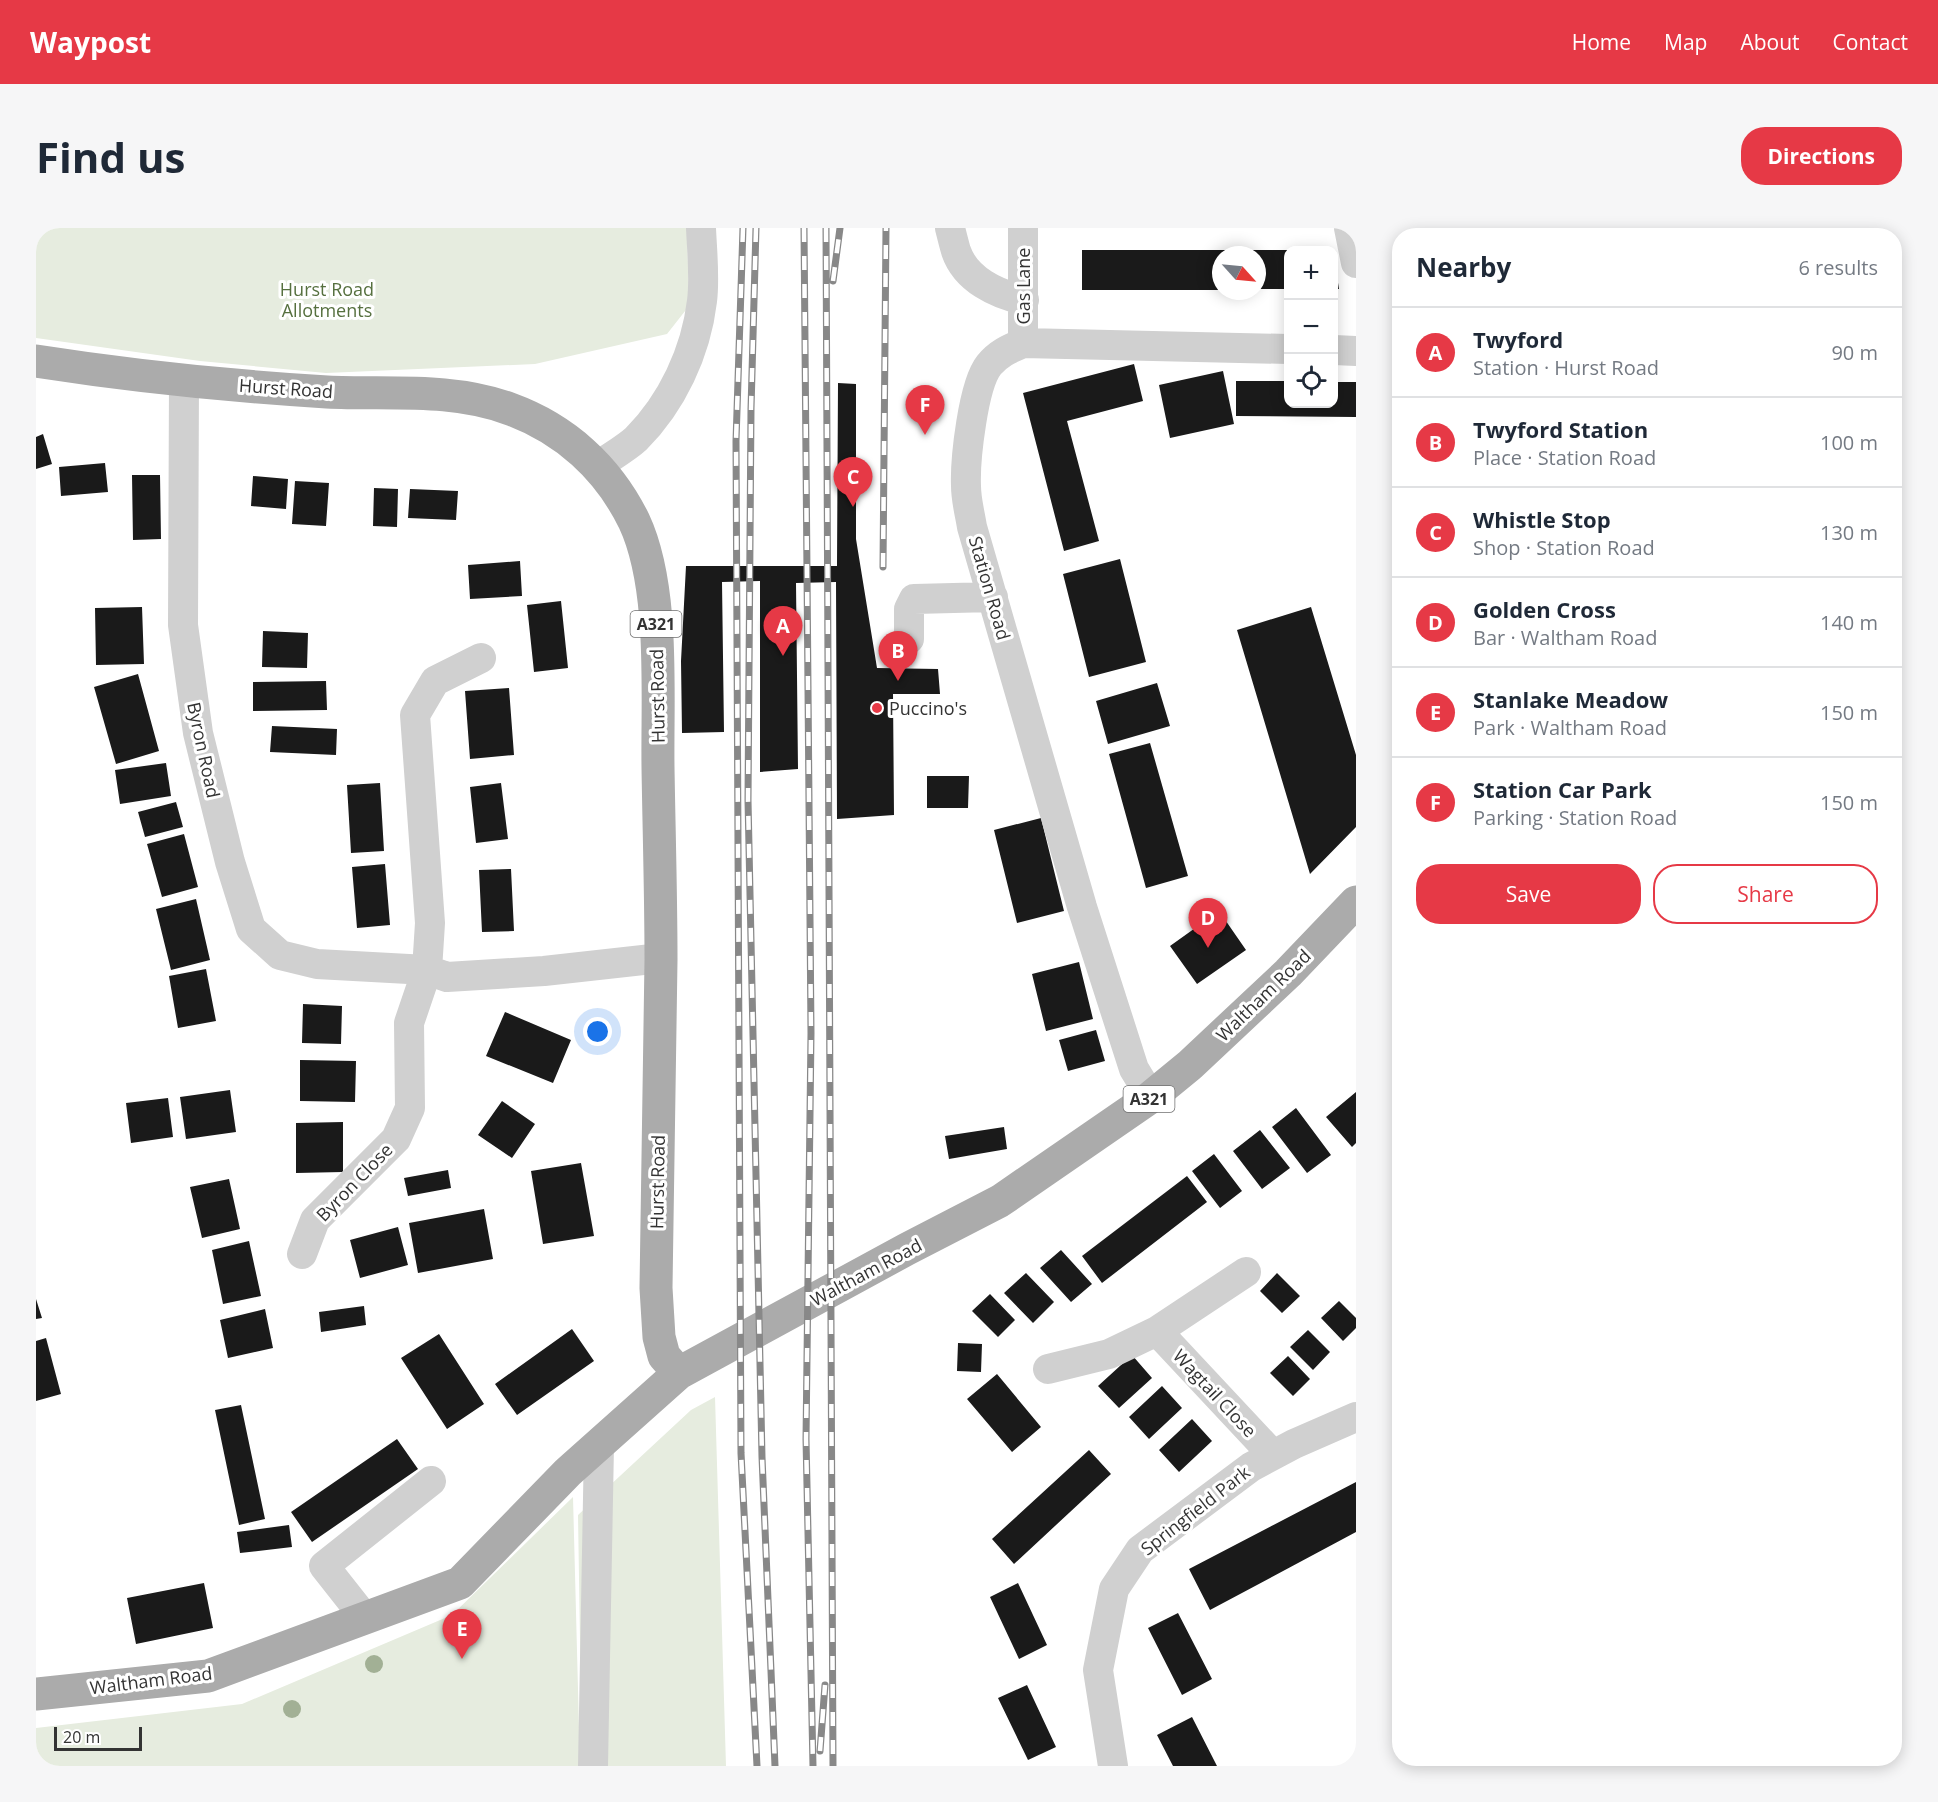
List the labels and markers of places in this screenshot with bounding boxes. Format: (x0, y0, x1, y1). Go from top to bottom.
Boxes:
pin: F (906, 386, 944, 435)
pin: C (834, 458, 872, 507)
pin: A (764, 606, 802, 656)
pin: B (878, 632, 918, 681)
place label: Puccino's (889, 696, 967, 720)
marker: Puccino's (870, 701, 884, 715)
pin: D (1188, 898, 1228, 948)
pin: E (442, 1610, 482, 1659)

